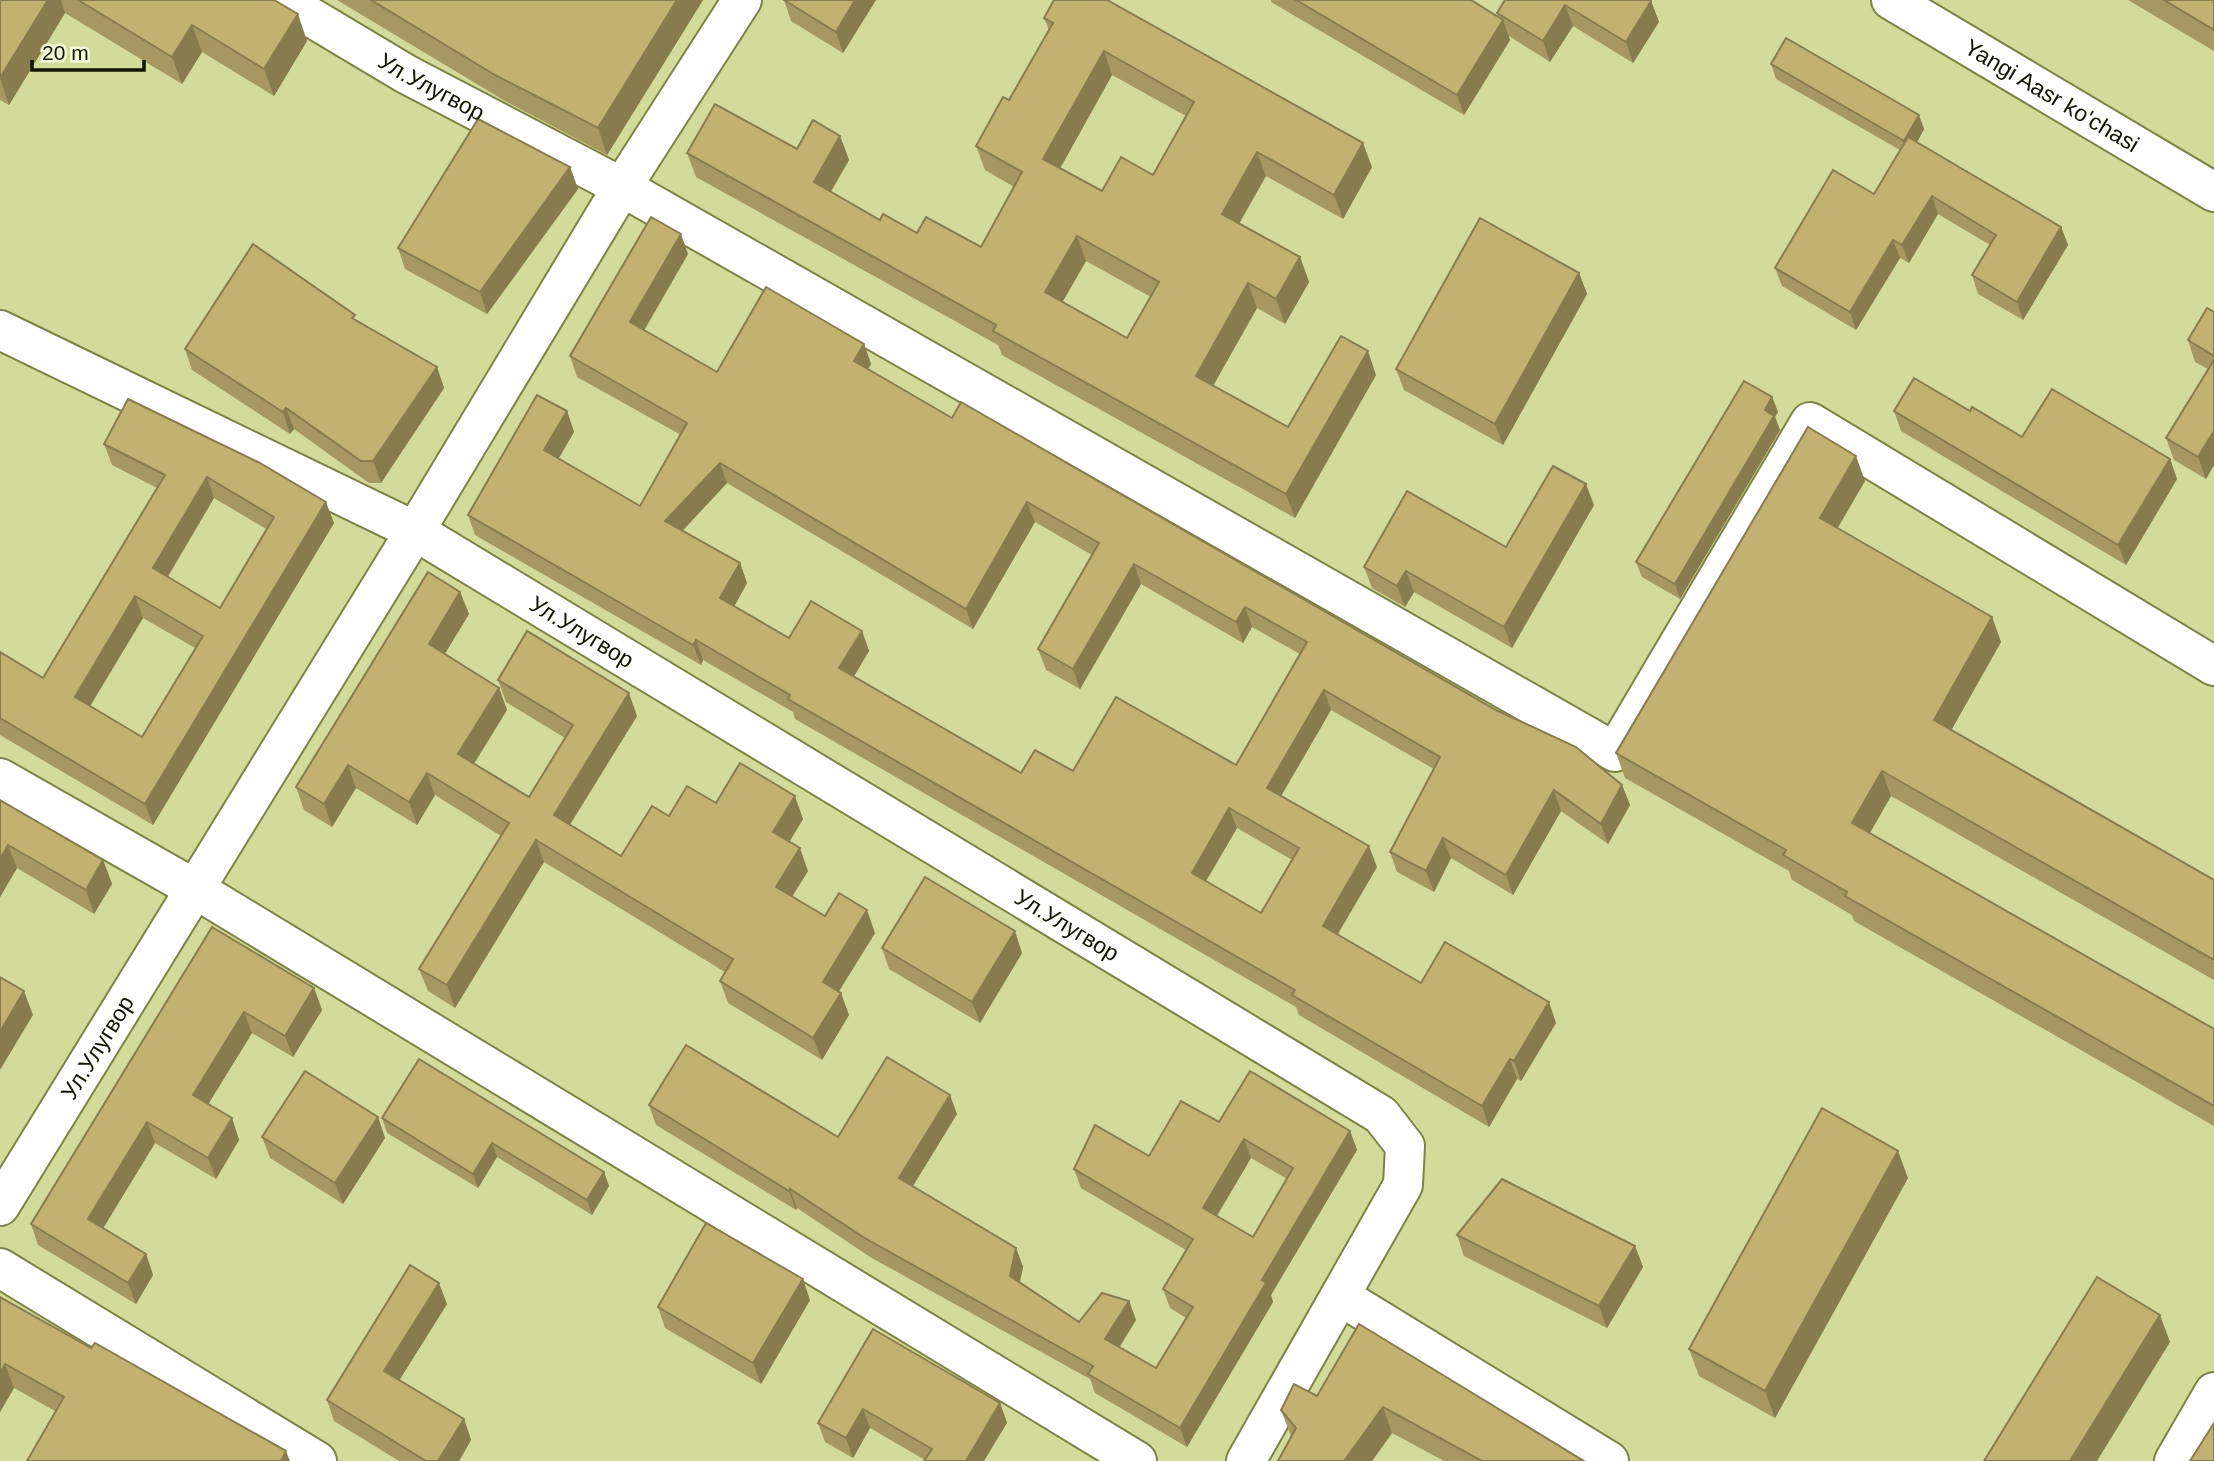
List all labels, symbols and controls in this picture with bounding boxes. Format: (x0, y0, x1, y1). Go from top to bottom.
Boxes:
scale bar (32, 28, 144, 72)
street label: Yangi Aasr ko'chasi (1960, 34, 2144, 157)
text: 20 m (42, 41, 89, 64)
street label: Ул.Улугвор (374, 48, 489, 126)
street label: Ул.Улугвор (525, 590, 638, 673)
street label: Ул.Улугвор (1010, 884, 1124, 967)
street label: Ул.Улугвор (56, 991, 139, 1104)

